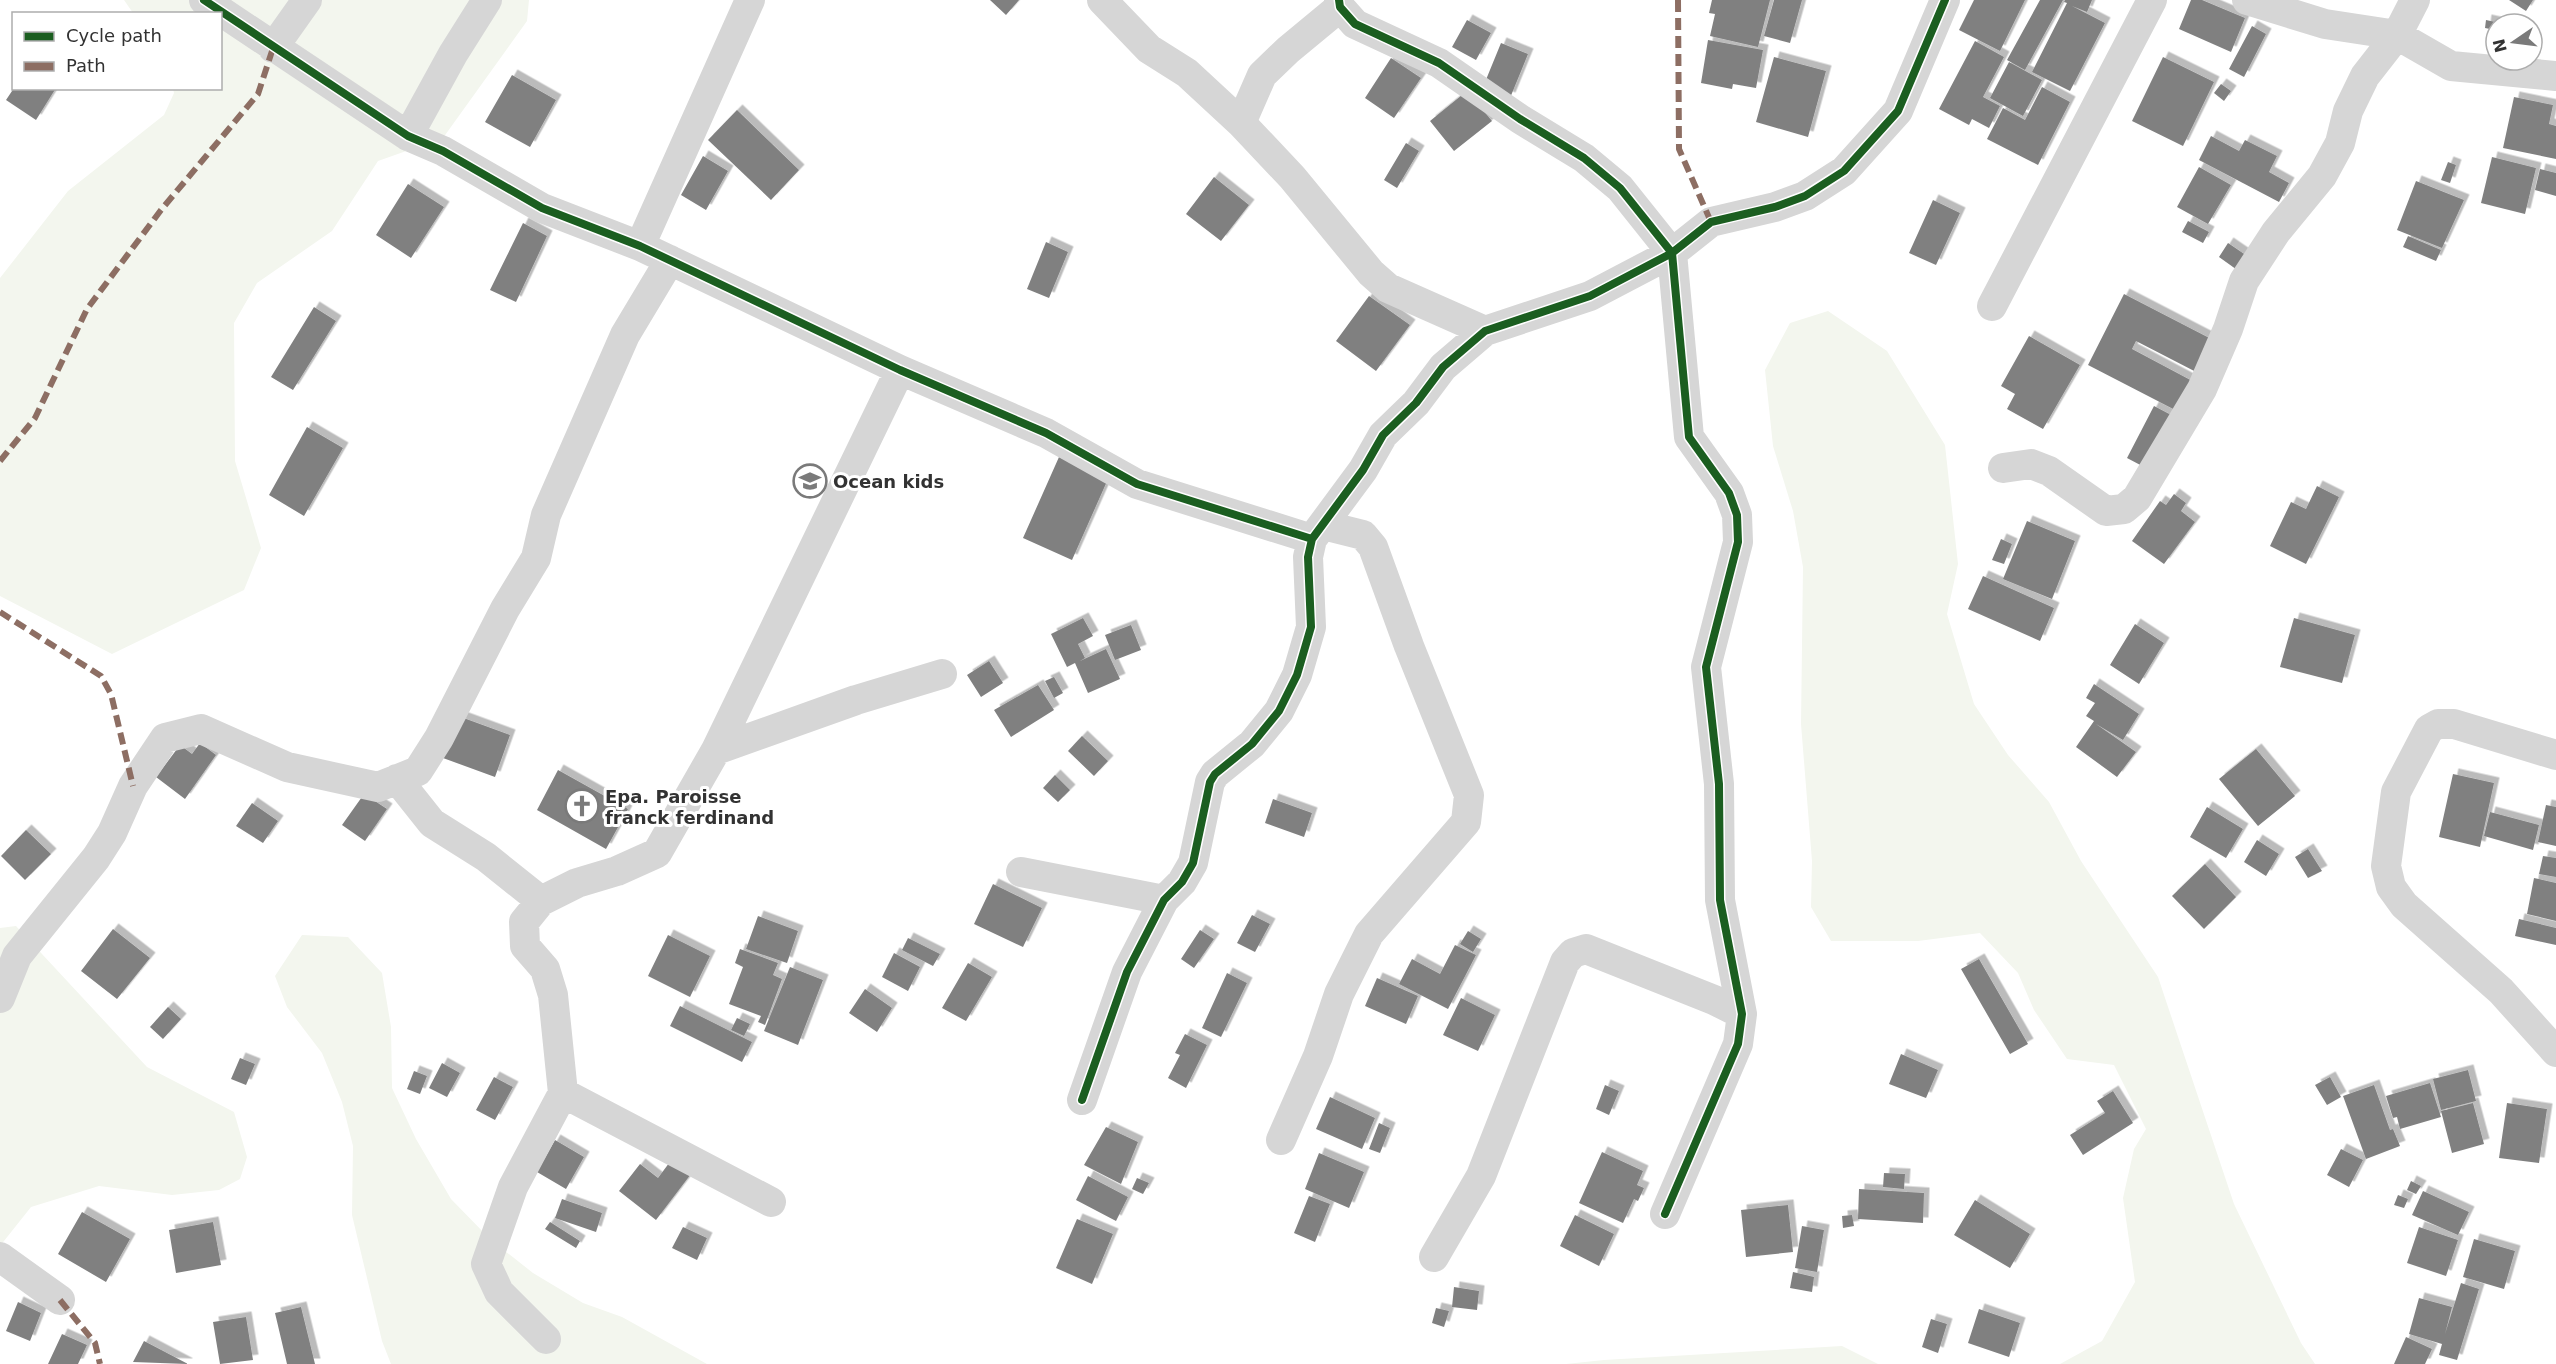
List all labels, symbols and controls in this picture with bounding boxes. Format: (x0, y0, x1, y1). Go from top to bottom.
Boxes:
legend (12, 12, 222, 90)
north arrow (2484, 12, 2544, 72)
text: Cycle path (66, 25, 162, 46)
text: N (2489, 37, 2511, 54)
text: Path (66, 55, 106, 76)
school or university icon: Ocean kids (792, 463, 828, 499)
place label: Ocean kids (833, 471, 944, 492)
place label: Epa. Paroisse franck ferdinand (605, 786, 774, 828)
church icon: Epa. Paroisse franck ferdinand (564, 788, 600, 824)

